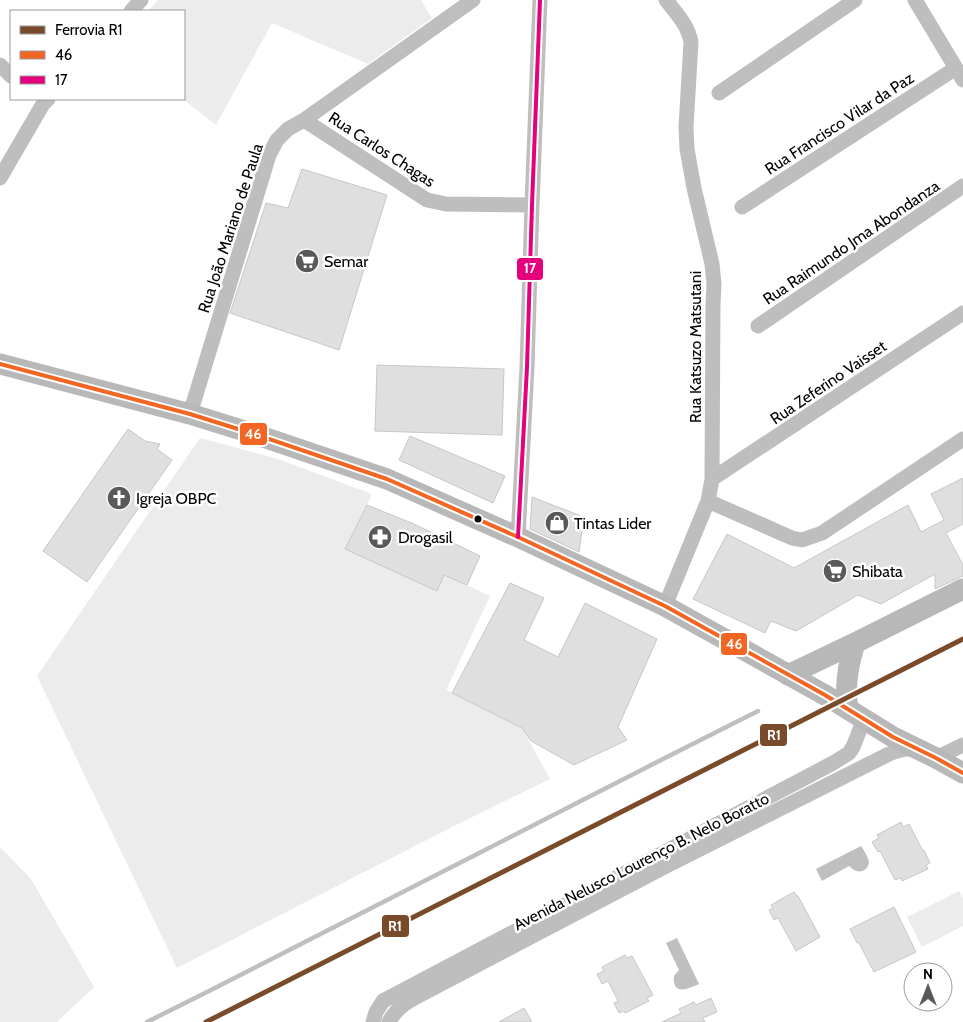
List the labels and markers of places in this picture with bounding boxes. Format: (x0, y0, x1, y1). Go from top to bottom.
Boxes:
supermarket icon: Semar (294, 248, 320, 274)
place label: Semar (324, 252, 369, 271)
church icon: Igreja OBPC (106, 485, 132, 511)
place label: Igreja OBPC (136, 489, 217, 508)
shop icon: Tintas Lider (544, 510, 570, 536)
unlabelled marker (473, 514, 483, 524)
place label: Tintas Lider (574, 514, 652, 533)
pharmacy icon: Drogasil (367, 524, 393, 550)
place label: Drogasil (398, 528, 453, 547)
supermarket icon: Shibata (822, 558, 848, 584)
place label: Shibata (852, 562, 903, 581)

